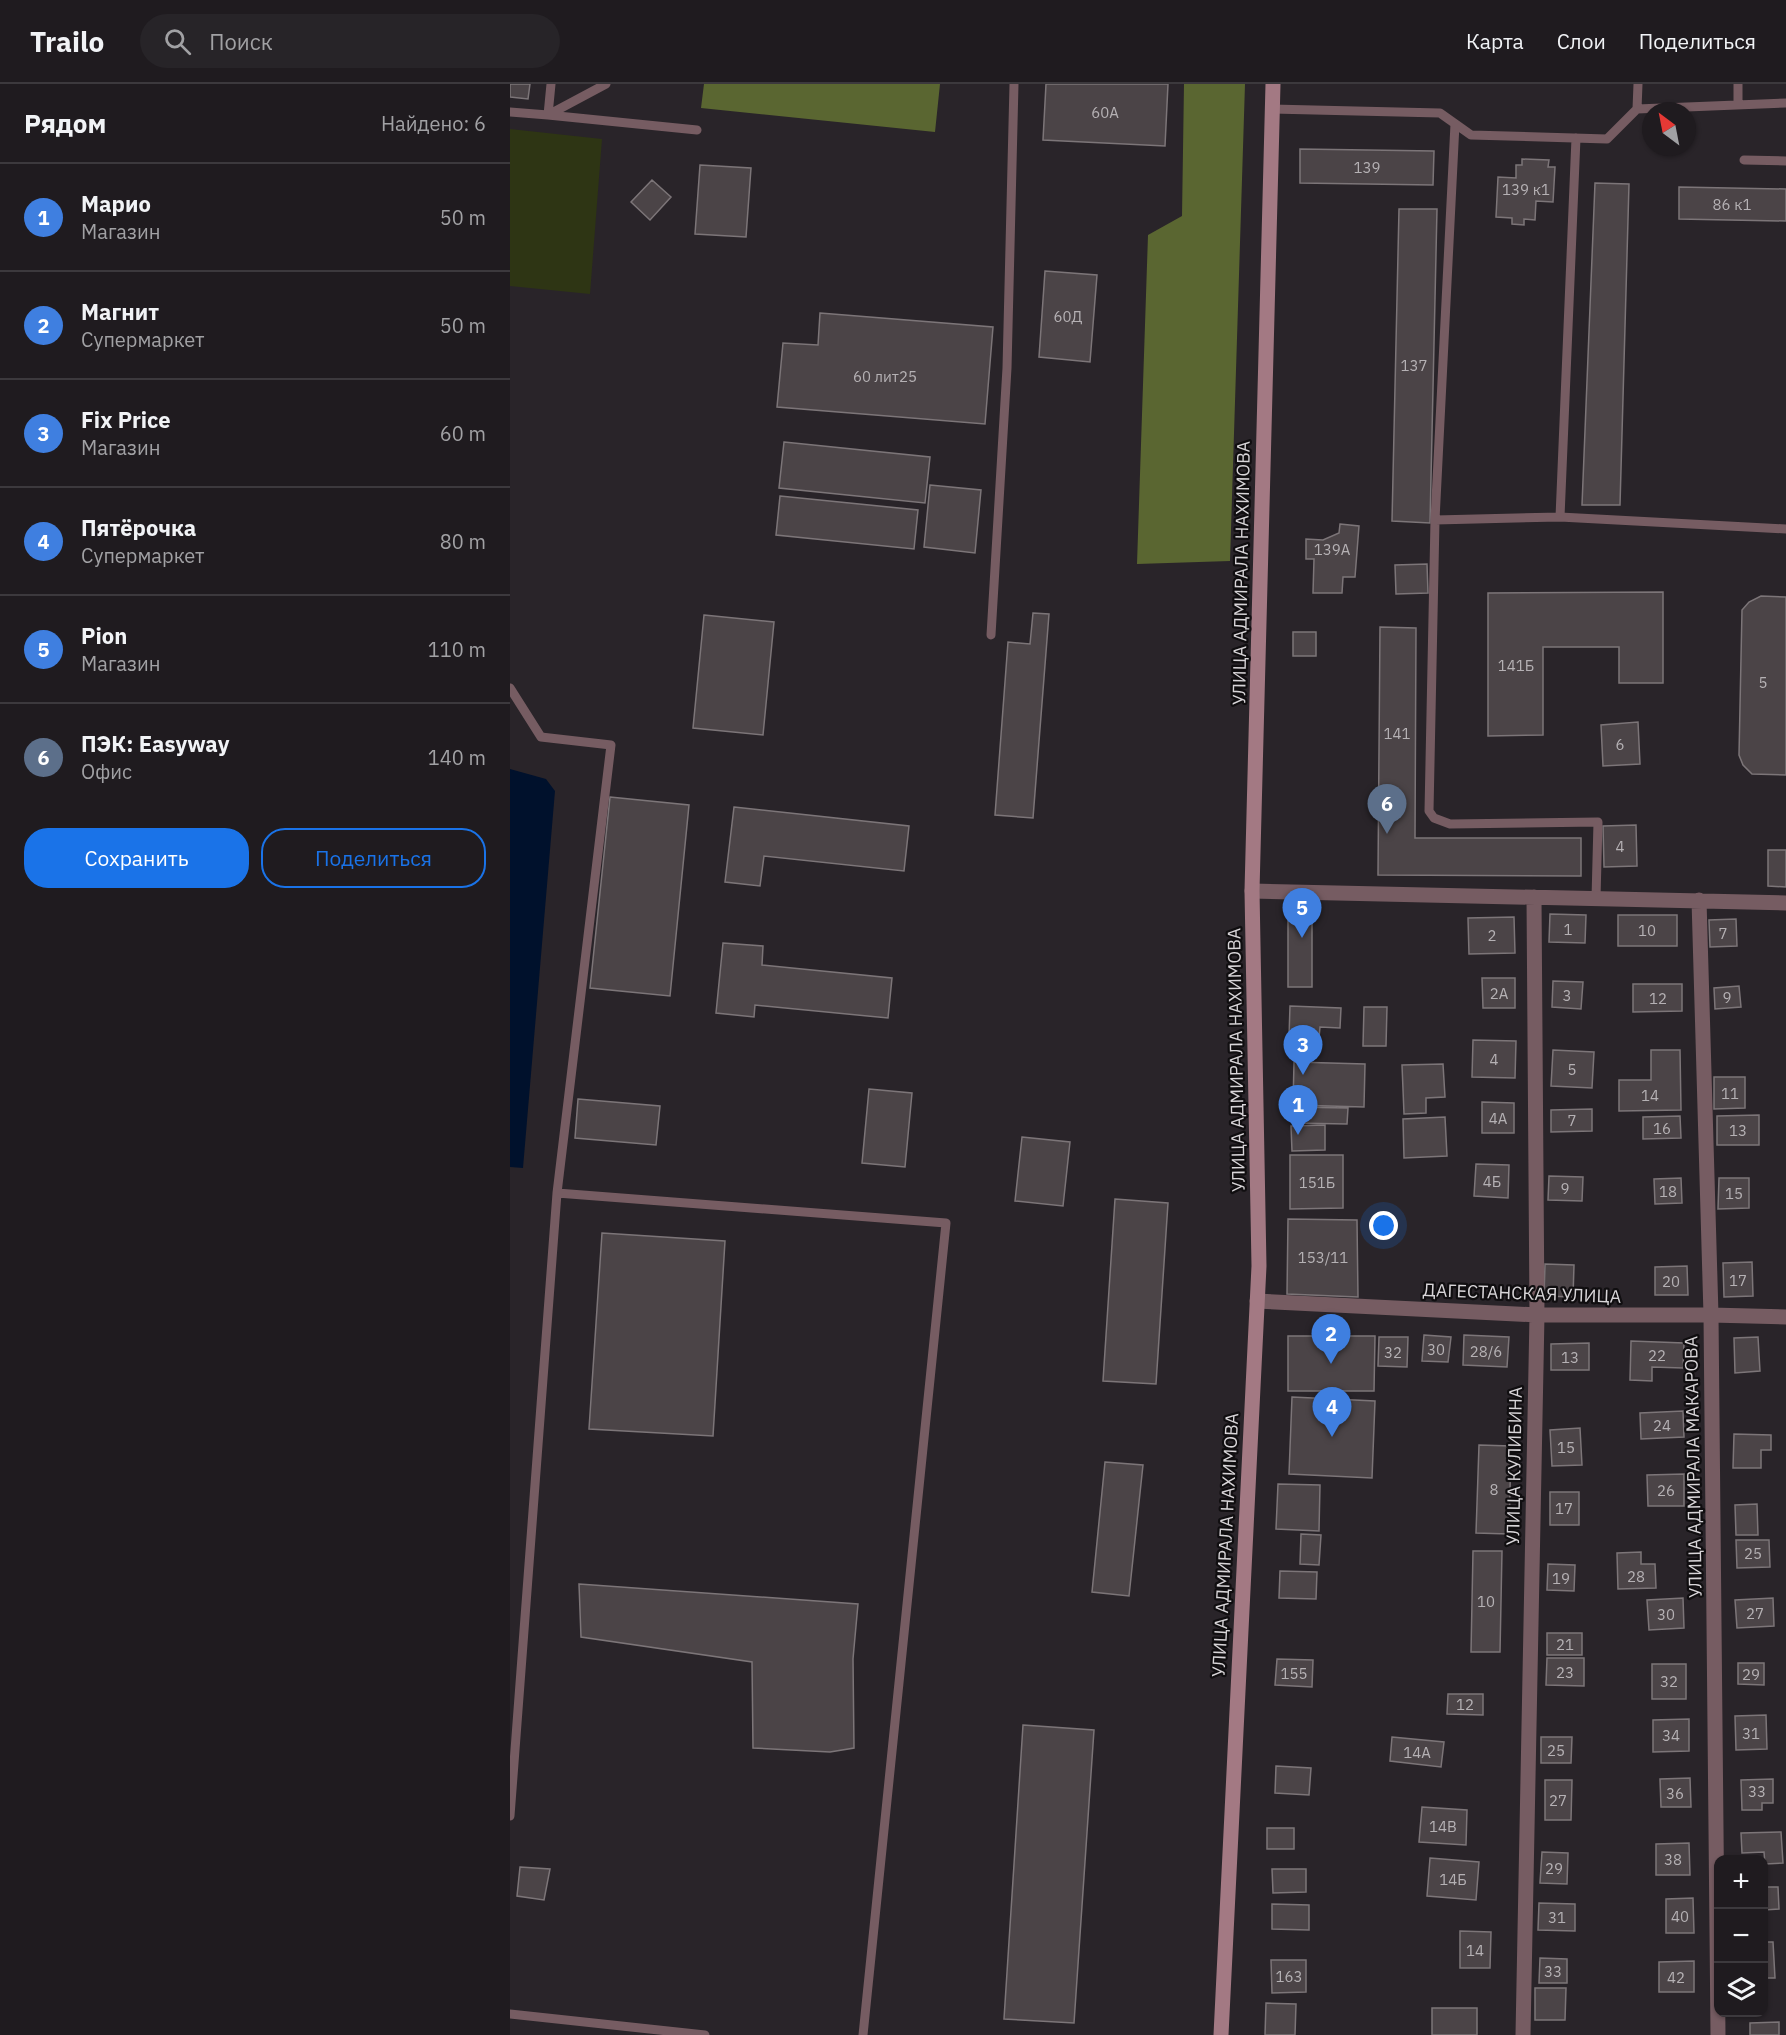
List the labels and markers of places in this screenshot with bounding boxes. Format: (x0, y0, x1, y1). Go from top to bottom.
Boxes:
pin: 6 (1368, 784, 1406, 834)
pin: 5 (1282, 888, 1322, 938)
pin: 3 (1284, 1026, 1322, 1075)
pin: 1 (1278, 1086, 1318, 1135)
pin: 2 (1312, 1314, 1350, 1364)
pin: 4 (1312, 1388, 1352, 1437)

